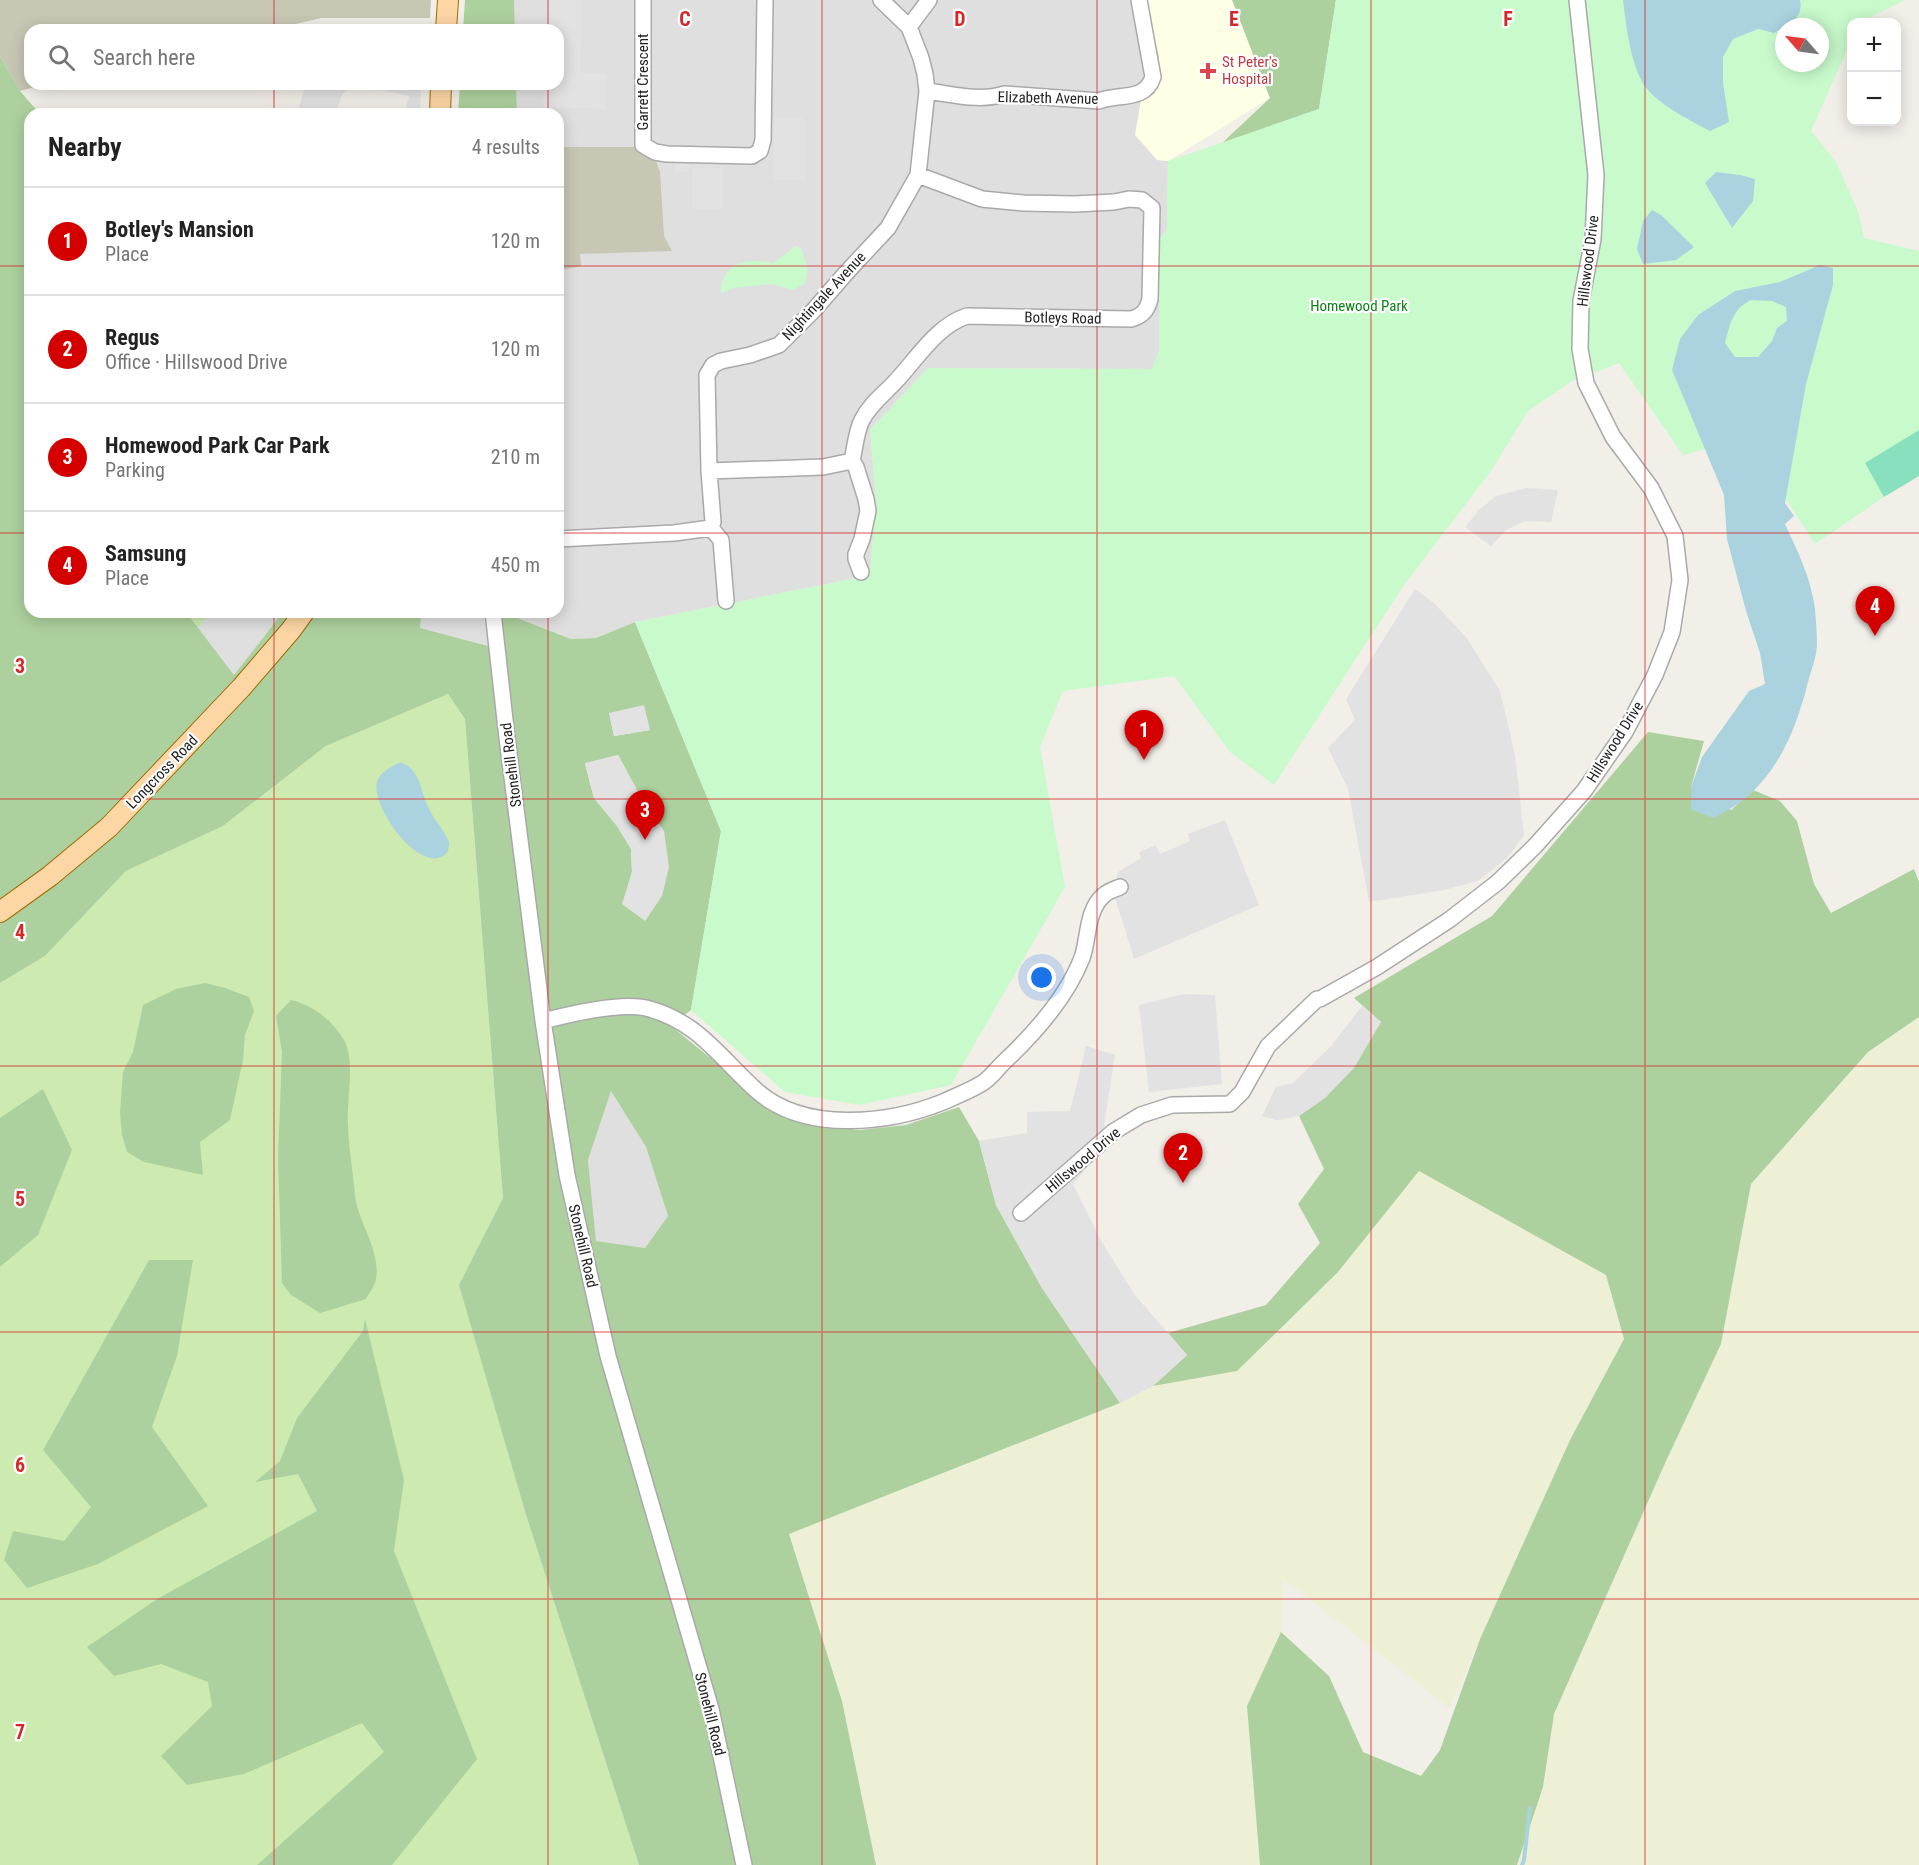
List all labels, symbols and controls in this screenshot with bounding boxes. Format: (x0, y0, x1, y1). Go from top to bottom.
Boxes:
text: C (679, 7, 691, 31)
text: D (954, 7, 966, 31)
text: E (1229, 7, 1239, 31)
text: F (1503, 7, 1513, 31)
north arrow (1775, 18, 1829, 72)
map controls (1847, 18, 1901, 126)
button: + (1847, 18, 1901, 72)
search box (24, 24, 564, 90)
street label: Garrett Crescent (634, 34, 652, 130)
icon: search (45, 41, 78, 74)
text: Search here (93, 45, 195, 70)
place label: St Peter's Hospital (1222, 53, 1278, 88)
marker: St Peter's Hospital (1199, 62, 1217, 80)
button: − (1847, 72, 1901, 126)
street label: Elizabeth Avenue (997, 88, 1099, 108)
text: Nearby (48, 132, 122, 162)
text: 4 results (472, 135, 540, 159)
street label: Hillswood Drive (1573, 214, 1603, 308)
text: Botley's Mansion (105, 217, 254, 242)
text: 1 (62, 229, 73, 253)
text: 120 m (491, 229, 540, 253)
text: Place (105, 242, 149, 266)
street label: Nightingale Avenue (778, 248, 870, 344)
park label: Homewood Park (1310, 297, 1408, 315)
street label: Botleys Road (1024, 308, 1102, 328)
text: Regus (105, 325, 160, 350)
text: 2 (62, 337, 73, 361)
text: 120 m (491, 337, 540, 361)
text: Office · Hillswood Drive (105, 350, 287, 374)
text: Homewood Park Car Park (105, 433, 330, 458)
text: 3 (62, 445, 73, 469)
text: 210 m (491, 445, 540, 469)
text: Parking (105, 458, 165, 482)
text: Samsung (105, 541, 186, 566)
text: 4 (62, 553, 73, 577)
text: 450 m (491, 553, 540, 577)
text: Place (105, 566, 149, 590)
pin: 4 (1856, 586, 1894, 636)
text: 3 (15, 654, 25, 678)
street label: Hillswood Drive (1583, 698, 1647, 786)
pin: 1 (1124, 710, 1164, 760)
street label: Stonehill Road (497, 722, 525, 808)
street label: Longcross Road (122, 731, 202, 813)
pin: 3 (626, 790, 664, 840)
text: 4 (15, 920, 25, 944)
your location (1027, 963, 1056, 992)
street label: Hillswood Drive (1042, 1124, 1124, 1196)
pin: 2 (1164, 1134, 1202, 1183)
text: 5 (15, 1187, 25, 1211)
street label: Stonehill Road (565, 1203, 601, 1289)
text: 6 (15, 1453, 25, 1477)
street label: Stonehill Road (691, 1671, 729, 1757)
text: 7 (15, 1720, 25, 1744)

